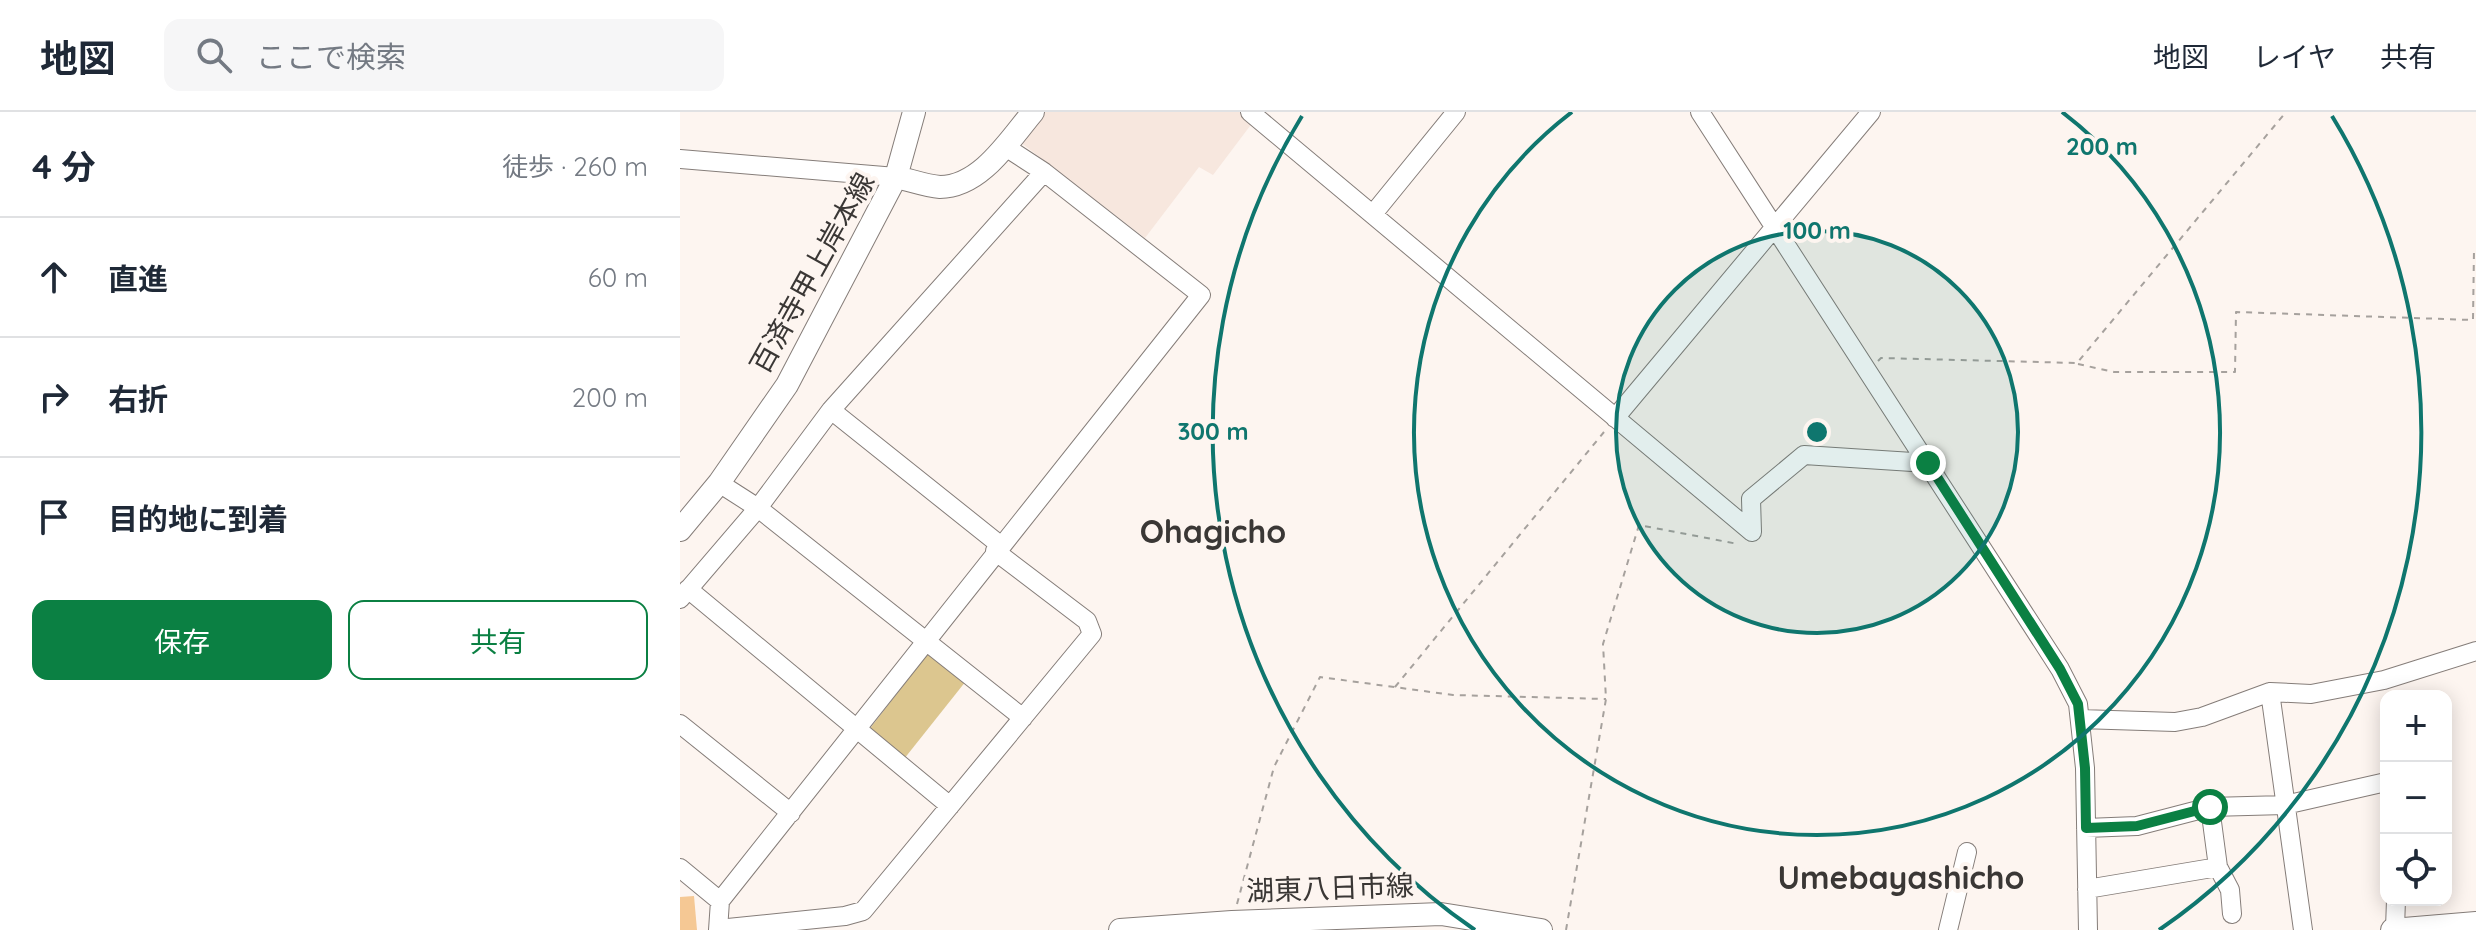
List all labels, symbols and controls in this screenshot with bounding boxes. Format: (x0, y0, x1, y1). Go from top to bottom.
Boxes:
search box (164, 19, 724, 91)
icon: search (192, 33, 236, 77)
text: 地図 (40, 34, 116, 82)
text: ここで検索 (256, 38, 406, 76)
text: 地図 (2153, 39, 2209, 74)
text: レイヤ (2253, 39, 2336, 74)
text: 共有 (2380, 39, 2436, 74)
text: 200 m (2066, 131, 2138, 161)
text: 4 分 (32, 145, 96, 188)
text: 徒歩 · 260 m (502, 150, 648, 183)
street label: 百済寺甲上岸本線 (742, 166, 881, 379)
text: 100 m (1783, 215, 1851, 245)
icon: ahead (32, 255, 76, 299)
text: 直進 (108, 260, 168, 298)
text: 60 m (588, 261, 648, 294)
icon: right (32, 375, 76, 419)
text: 右折 (108, 380, 168, 418)
text: 200 m (572, 381, 648, 414)
text: 300 m (1177, 416, 1249, 446)
centre of rings (1803, 418, 1831, 446)
route end (1910, 445, 1946, 481)
icon: arrive (32, 495, 76, 539)
text: 目的地に到着 (108, 500, 288, 538)
district label: Ohagicho (1140, 511, 1286, 551)
button: 保存 (32, 600, 332, 680)
button: 共有 (348, 600, 648, 680)
map controls (2380, 690, 2452, 906)
button: + (2380, 690, 2452, 762)
button: − (2380, 762, 2452, 834)
route start (2192, 789, 2228, 825)
button: locate (2380, 834, 2452, 906)
district label: Umebayashicho (1777, 857, 2025, 897)
street label: 湖東八日市線 (1245, 867, 1415, 908)

